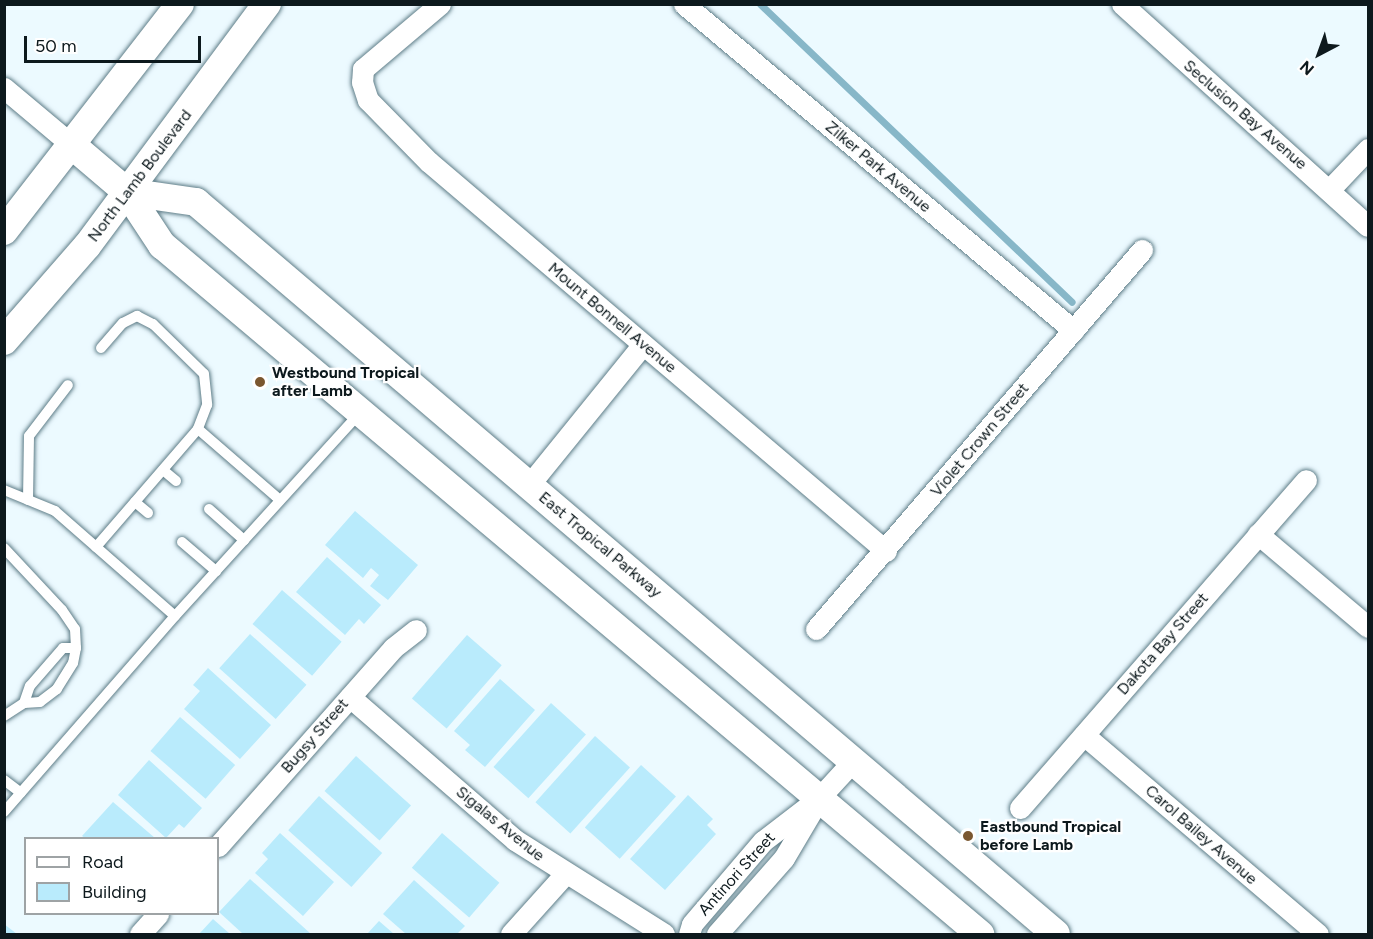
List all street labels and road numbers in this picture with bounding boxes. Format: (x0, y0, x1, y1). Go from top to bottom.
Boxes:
street label: Seclusion Bay Avenue (1179, 56, 1311, 174)
street label: North Lamb Boulevard (84, 106, 196, 246)
street label: Zilker Park Avenue (821, 117, 935, 217)
street label: Mount Bonnell Avenue (544, 259, 680, 377)
street label: Violet Crown Street (927, 379, 1033, 501)
street label: East Tropical Parkway (535, 488, 665, 602)
street label: Dakota Bay Street (1113, 589, 1213, 699)
street label: Bugsy Street (277, 695, 353, 777)
street label: Carol Bailey Avenue (1141, 781, 1261, 889)
street label: Sigalas Avenue (452, 782, 548, 866)
street label: Antinori Street (695, 828, 779, 920)

